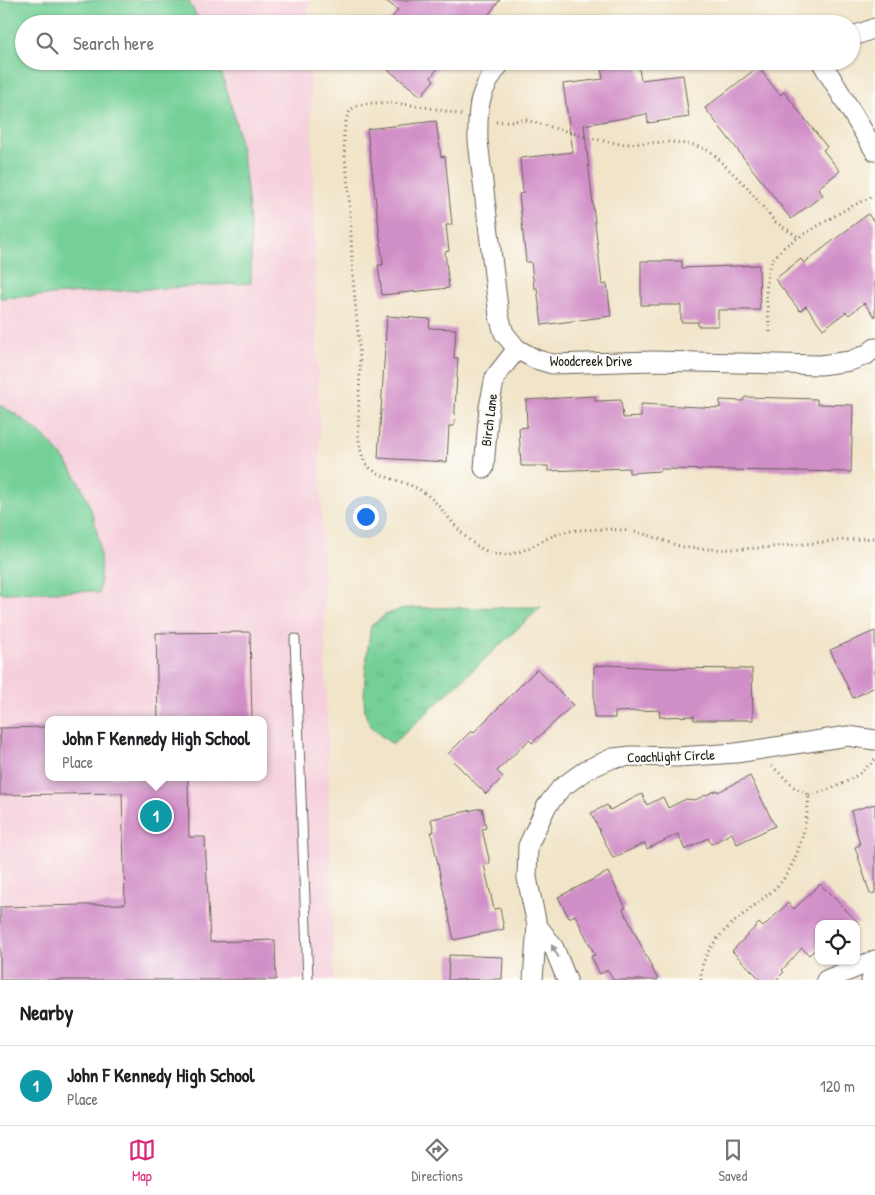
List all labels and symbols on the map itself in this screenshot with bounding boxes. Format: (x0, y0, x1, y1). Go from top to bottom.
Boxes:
street label: Woodcreek Drive (550, 351, 633, 370)
street label: Birch Lane (476, 392, 501, 447)
your location (353, 504, 379, 530)
street label: Coachlight Circle (627, 744, 716, 768)
pin: 1 (140, 797, 172, 835)
one-way arrow (550, 945, 559, 958)

